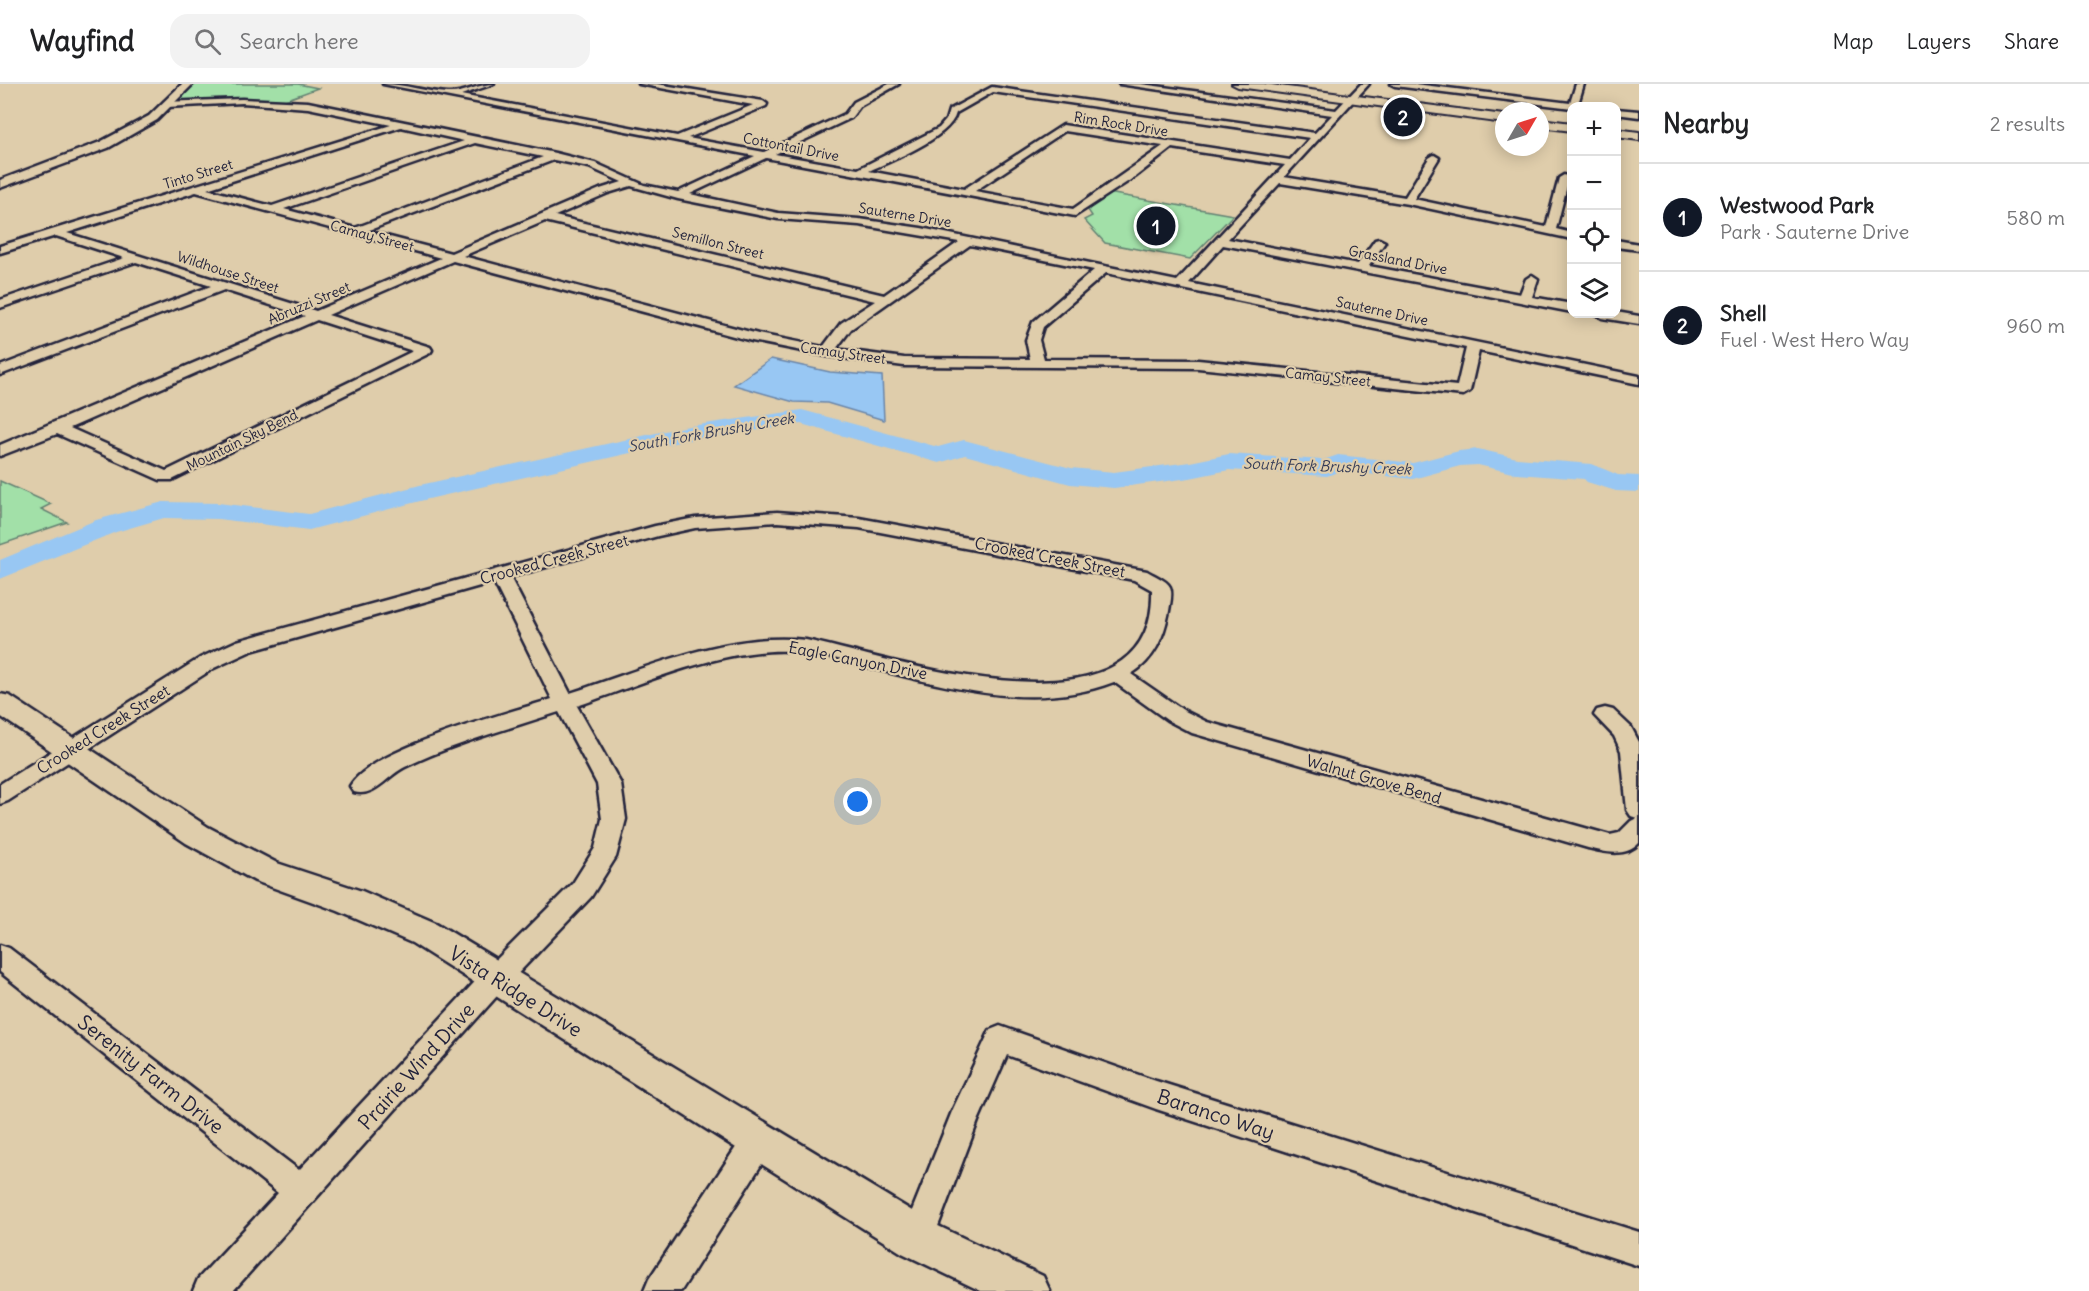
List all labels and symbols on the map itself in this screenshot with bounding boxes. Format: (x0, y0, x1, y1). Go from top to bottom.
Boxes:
pin: 2 (1384, 94, 1422, 140)
north arrow (1495, 102, 1549, 156)
street label: Rim Rock Drive (1073, 108, 1169, 140)
street label: Cottontail Drive (741, 129, 841, 165)
street label: Tinto Street (161, 155, 235, 193)
street label: Sauterne Drive (857, 199, 953, 231)
pin: 1 (1136, 204, 1176, 248)
street label: Camay Street (328, 216, 416, 256)
street label: Semillon Street (670, 223, 766, 263)
street label: Grassland Drive (1347, 242, 1449, 278)
street label: Wildhouse Street (175, 247, 281, 297)
street label: Abruzzi Street (265, 277, 353, 328)
street label: Sauterne Drive (1334, 292, 1430, 330)
street label: Camay Street (799, 338, 887, 368)
street label: Camay Street (1284, 364, 1372, 390)
street label: Mountain Sky Bend (183, 405, 301, 475)
water label: South Fork Brushy Creek (627, 408, 797, 456)
water label: South Fork Brushy Creek (1243, 454, 1413, 478)
street label: Crooked Creek Street (477, 529, 631, 588)
street label: Crooked Creek Street (973, 533, 1128, 582)
street label: Eagle Canyon Drive (787, 637, 929, 683)
street label: Crooked Creek Street (33, 680, 174, 778)
street label: Walnut Grove Bend (1304, 750, 1444, 808)
your location (843, 787, 872, 816)
street label: Vista Ridge Drive (445, 940, 587, 1042)
street label: Prairie Wind Drive (352, 997, 480, 1135)
street label: Serenity Farm Drive (73, 1009, 229, 1139)
street label: Baranco Way (1154, 1083, 1278, 1145)

